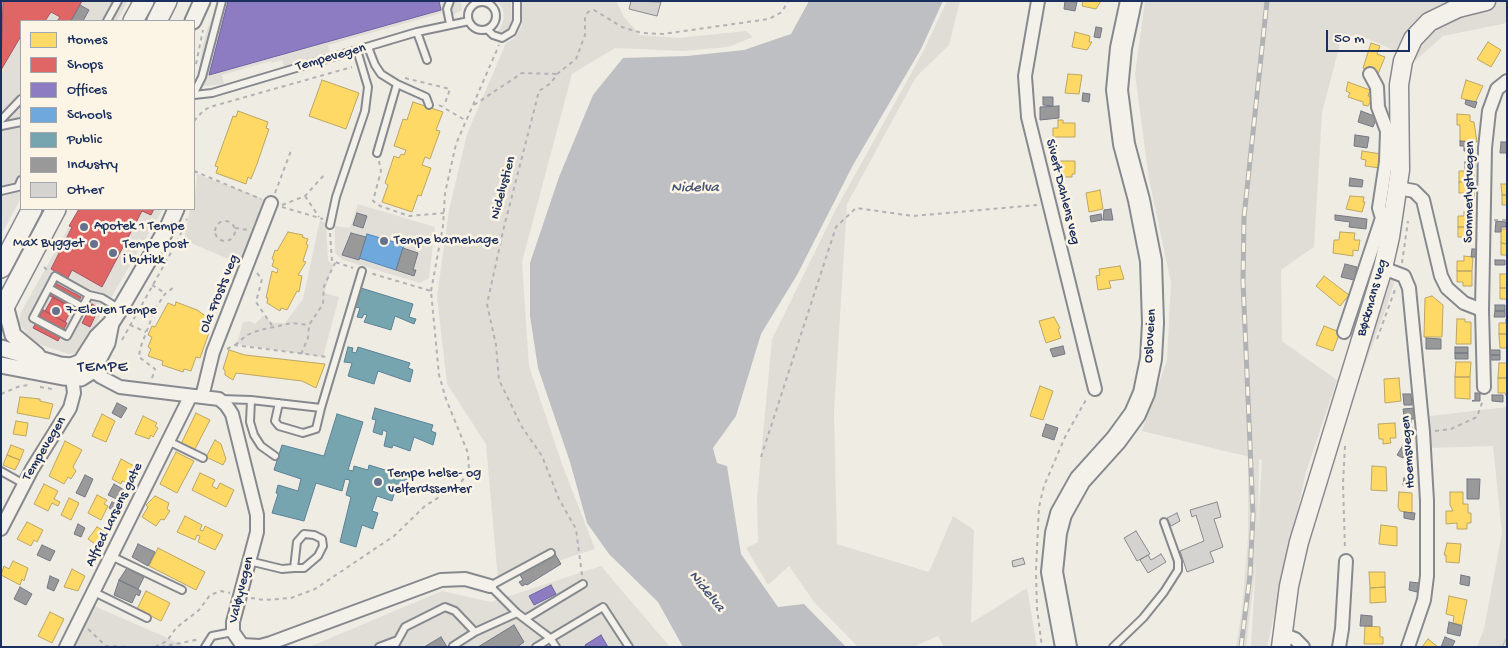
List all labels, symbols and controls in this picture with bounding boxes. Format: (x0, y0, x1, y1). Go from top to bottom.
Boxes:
legend (20, 20, 195, 210)
scale bar (1328, 20, 1412, 52)
text: 50 m (1334, 30, 1365, 48)
text: Homes (67, 31, 107, 49)
street label: Tempevegen (294, 40, 368, 76)
text: Shops (67, 56, 103, 74)
text: Offices (67, 81, 107, 99)
text: Schools (67, 106, 112, 124)
text: Public (67, 131, 102, 149)
street label: Sivert Dahlens veg (1041, 138, 1083, 246)
street label: Sommerlystvegen (1461, 141, 1479, 243)
street label: Nidelvstien (488, 155, 520, 221)
text: Industry (67, 156, 118, 174)
water label: Nidelva (671, 180, 719, 198)
text: Other (67, 181, 103, 199)
place label: Apotek 1 Tempe (94, 219, 185, 235)
marker: Apotek 1 Tempe (78, 221, 90, 233)
place label: Tempe barnehage (394, 233, 498, 249)
marker: Tempe barnehage (378, 235, 390, 247)
place label: Max Bygget (13, 236, 84, 252)
place label: Tempe post i butikk (123, 237, 188, 270)
marker: Max Bygget (88, 238, 100, 250)
marker: Tempe post i butikk (107, 247, 119, 259)
street label: Ola Frosts veg (197, 253, 243, 335)
street label: Bøckmans veg (1354, 257, 1392, 339)
place label: 7-Eleven Tempe (66, 303, 157, 319)
marker: 7-Eleven Tempe (50, 305, 62, 317)
street label: Osloveien (1141, 308, 1161, 364)
district label: TEMPE (77, 359, 129, 379)
street label: Tempevegen (19, 414, 71, 484)
street label: Hoemsvegen (1398, 415, 1420, 489)
street label: Alfred Larsens gate (83, 460, 147, 570)
place label: Tempe helse- og velferdssenter (388, 466, 481, 498)
marker: Tempe helse- og velferdssenter (372, 476, 384, 488)
street label: Valøyvegen (226, 555, 258, 625)
water label: Nidelva (684, 568, 728, 616)

